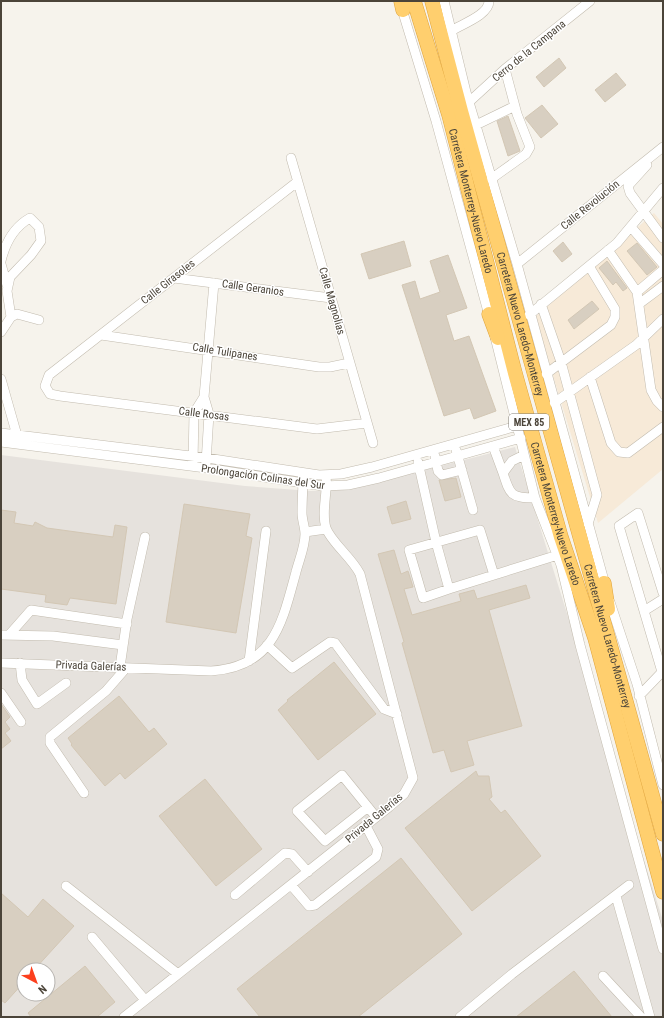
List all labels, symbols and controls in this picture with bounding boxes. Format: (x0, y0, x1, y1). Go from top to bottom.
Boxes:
street label: Cerro de la Campana (490, 17, 568, 85)
street label: Carretera Monterrey-Nuevo Laredo (446, 127, 496, 275)
street label: Calle Revolución (558, 177, 622, 233)
street label: Carretera Nuevo Laredo-Monterrey (494, 251, 547, 398)
street label: Calle Girasoles (138, 257, 198, 307)
street label: Calle Magnolias (316, 266, 348, 336)
street label: Calle Geranios (221, 277, 285, 299)
street label: Calle Tulipanes (191, 340, 259, 364)
street label: Calle Rosas (178, 404, 230, 424)
road number: MEX 85 (509, 414, 549, 430)
street label: Carretera Monterrey-Nuevo Laredo (528, 440, 583, 588)
street label: Prolongación Colinas del Sur (200, 462, 326, 492)
street label: Carretera Nuevo Laredo-Monterrey (581, 563, 634, 710)
street label: Privada Galerías (55, 658, 127, 674)
street label: Privada Galerías (343, 790, 405, 846)
north arrow (16, 962, 56, 1002)
text: N (35, 982, 49, 996)

